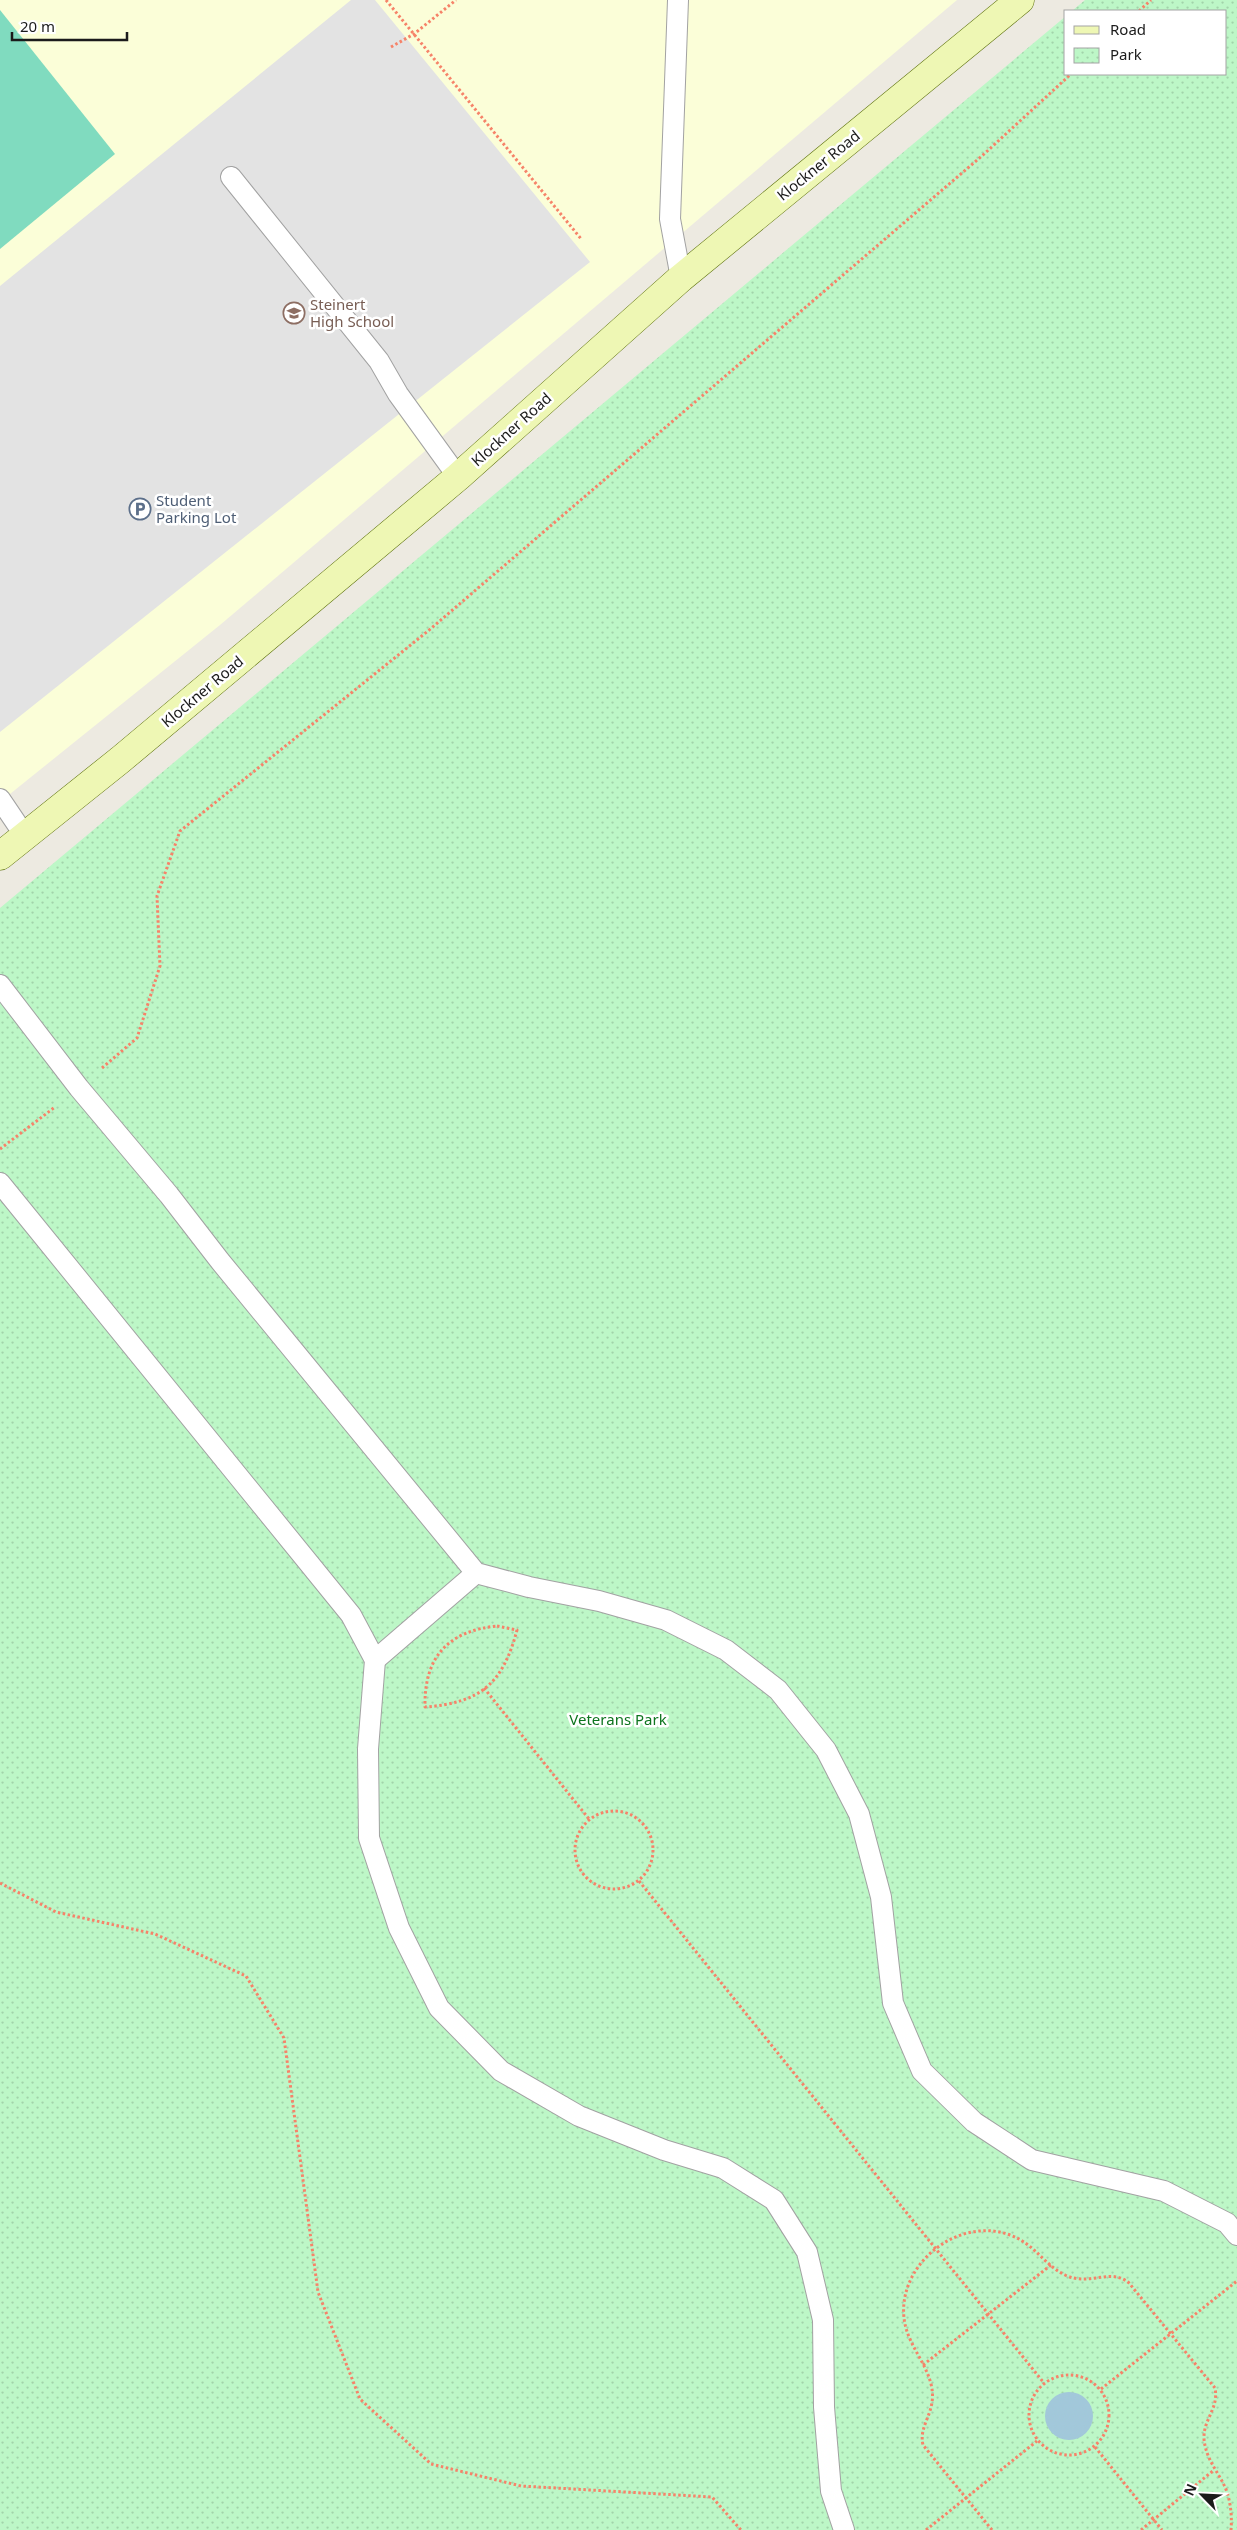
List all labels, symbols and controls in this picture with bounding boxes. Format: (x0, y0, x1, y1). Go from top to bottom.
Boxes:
scale bar (12, 10, 128, 42)
legend (1064, 10, 1227, 75)
text: 20 m (20, 16, 55, 36)
text: Road (1110, 19, 1146, 39)
text: Park (1110, 44, 1142, 64)
street label: Klockner Road (772, 125, 864, 205)
place label: Steinert High School (310, 294, 394, 331)
school or university icon: Steinert High School (282, 301, 306, 325)
street label: Klockner Road (467, 388, 555, 470)
place label: Student Parking Lot (156, 490, 237, 527)
parking icon: Student Parking Lot (128, 497, 152, 521)
street label: Klockner Road (157, 651, 247, 731)
park label: Veterans Park (569, 1709, 667, 1729)
north arrow (1177, 2470, 1227, 2520)
text: N (1179, 2480, 1201, 2499)

